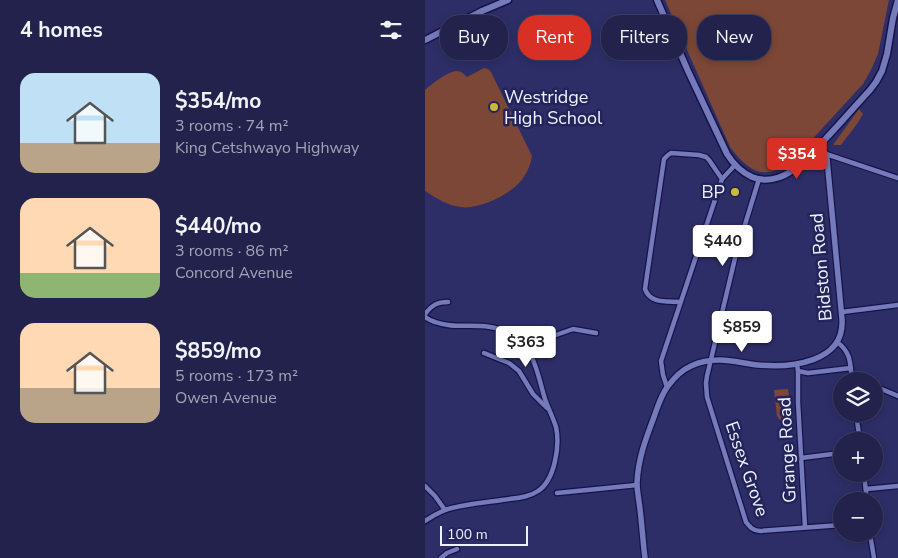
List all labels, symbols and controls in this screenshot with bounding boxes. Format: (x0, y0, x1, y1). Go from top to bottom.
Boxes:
chip: Buy (440, 15, 508, 60)
chip: Rent (518, 15, 591, 60)
chip: Filters (601, 15, 687, 60)
chip: New (697, 15, 771, 60)
text: 4 homes (20, 16, 103, 44)
icon: filters (377, 16, 405, 44)
place label: Westridge High School (504, 85, 603, 130)
text: $354/mo (175, 87, 261, 115)
icon: home (60, 93, 120, 153)
marker: Westridge High School (488, 101, 500, 113)
text: 3 rooms · 74 m² (175, 115, 288, 137)
text: King Cetshwayo Highway (175, 137, 359, 159)
pin: $354 (767, 138, 827, 180)
text: $354 (778, 143, 816, 165)
place label: BP (701, 180, 725, 204)
marker: BP (729, 186, 741, 198)
text: $440/mo (175, 212, 261, 240)
street label: Bidston Road (804, 212, 838, 322)
icon: home (60, 218, 120, 278)
pin: $440 (693, 224, 753, 267)
text: $440 (704, 230, 742, 252)
text: 3 rooms · 86 m² (175, 240, 288, 262)
text: Concord Avenue (175, 262, 293, 284)
pin: $859 (712, 310, 772, 353)
text: $859 (723, 316, 761, 338)
pin: $363 (496, 326, 556, 368)
text: $363 (507, 331, 545, 353)
text: $859/mo (175, 337, 261, 365)
icon: home (60, 343, 120, 403)
text: 5 rooms · 173 m² (175, 365, 298, 387)
map controls (833, 372, 883, 542)
button: layers (833, 372, 883, 422)
text: Owen Avenue (175, 387, 277, 409)
street label: Grange Road (772, 397, 802, 503)
street label: Essex Grove (719, 418, 775, 520)
button: + (833, 432, 883, 482)
button: − (833, 492, 883, 542)
scale bar (440, 523, 527, 546)
text: 100 m (447, 525, 488, 544)

